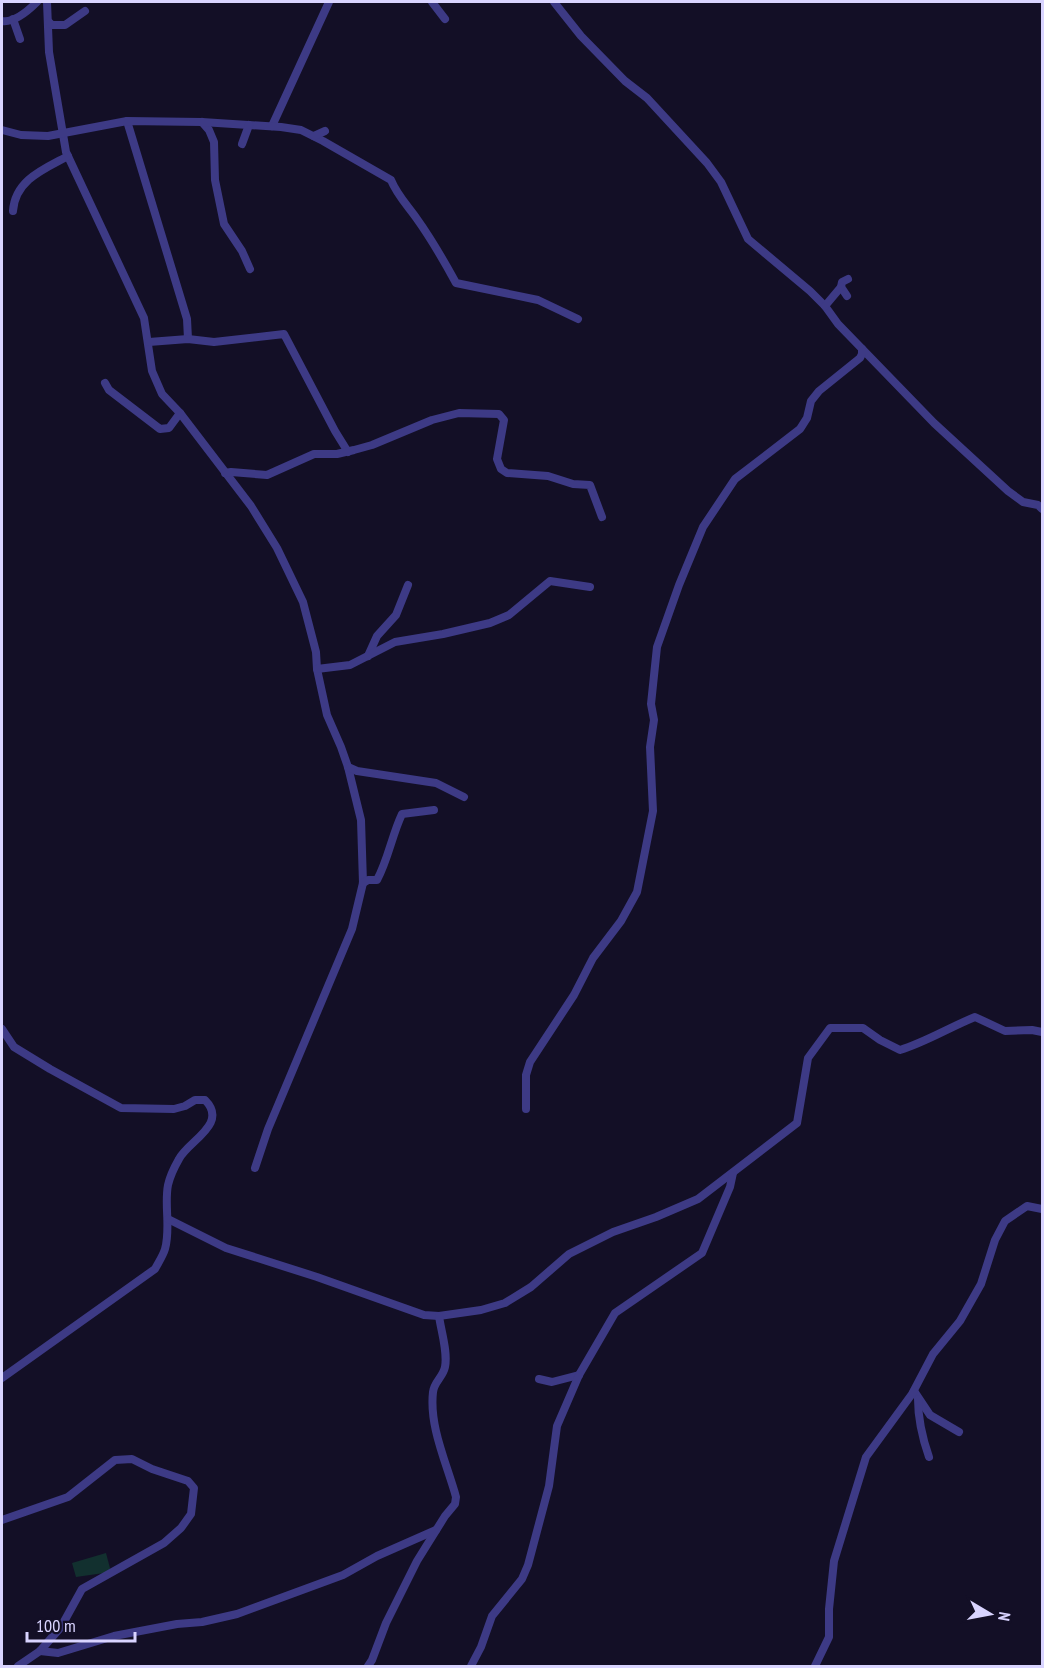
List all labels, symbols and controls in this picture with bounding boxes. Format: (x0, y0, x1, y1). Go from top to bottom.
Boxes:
north arrow (960, 1584, 1020, 1644)
scale bar (27, 1605, 135, 1643)
text: N (994, 1611, 1015, 1623)
text: 100 m (36, 1614, 76, 1637)

